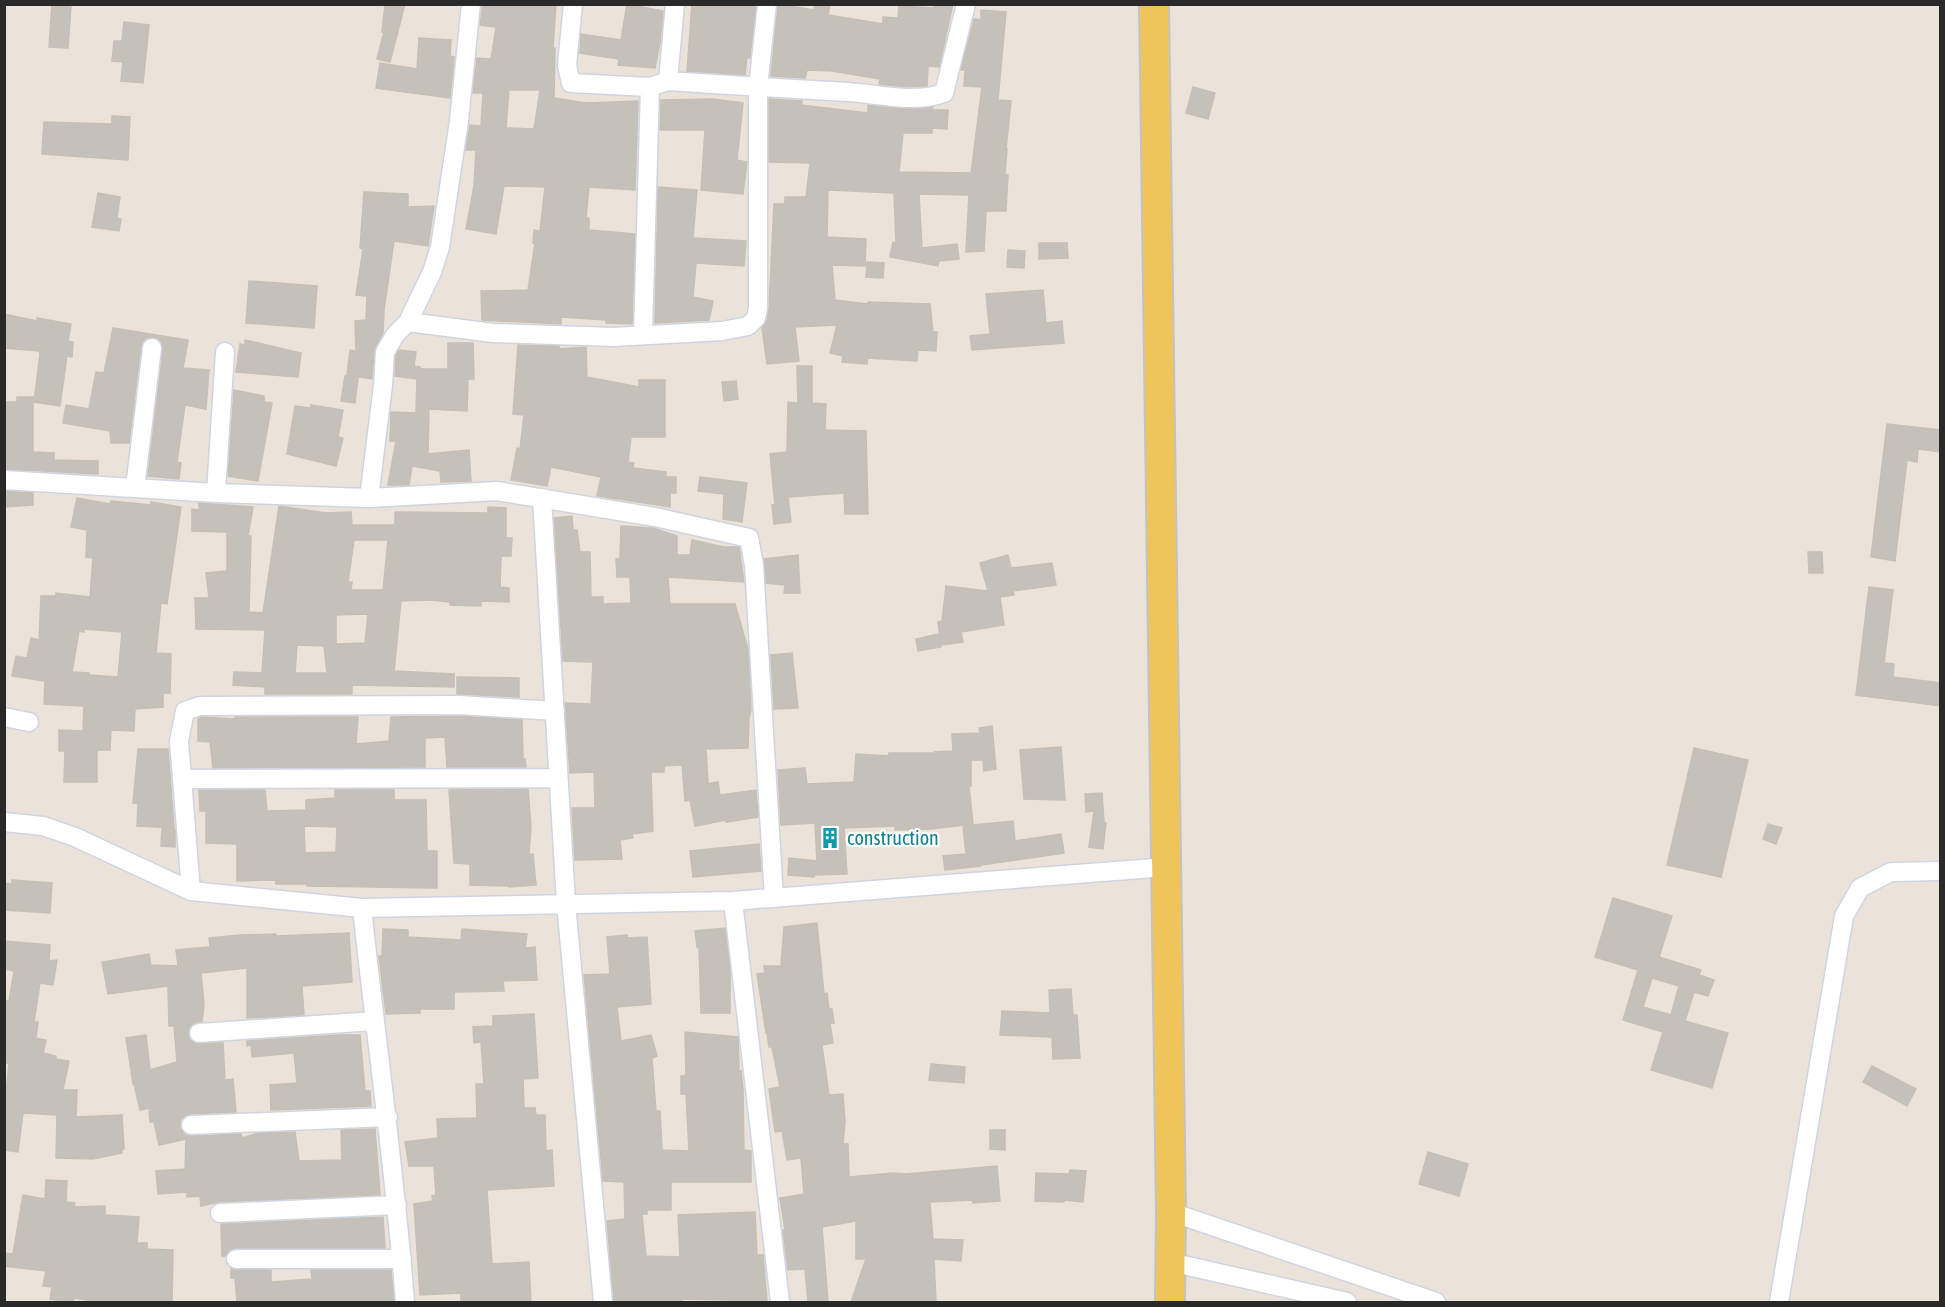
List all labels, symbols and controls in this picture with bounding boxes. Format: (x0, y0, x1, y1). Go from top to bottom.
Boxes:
building icon: construction (818, 826, 842, 850)
place label: construction (847, 826, 939, 849)

